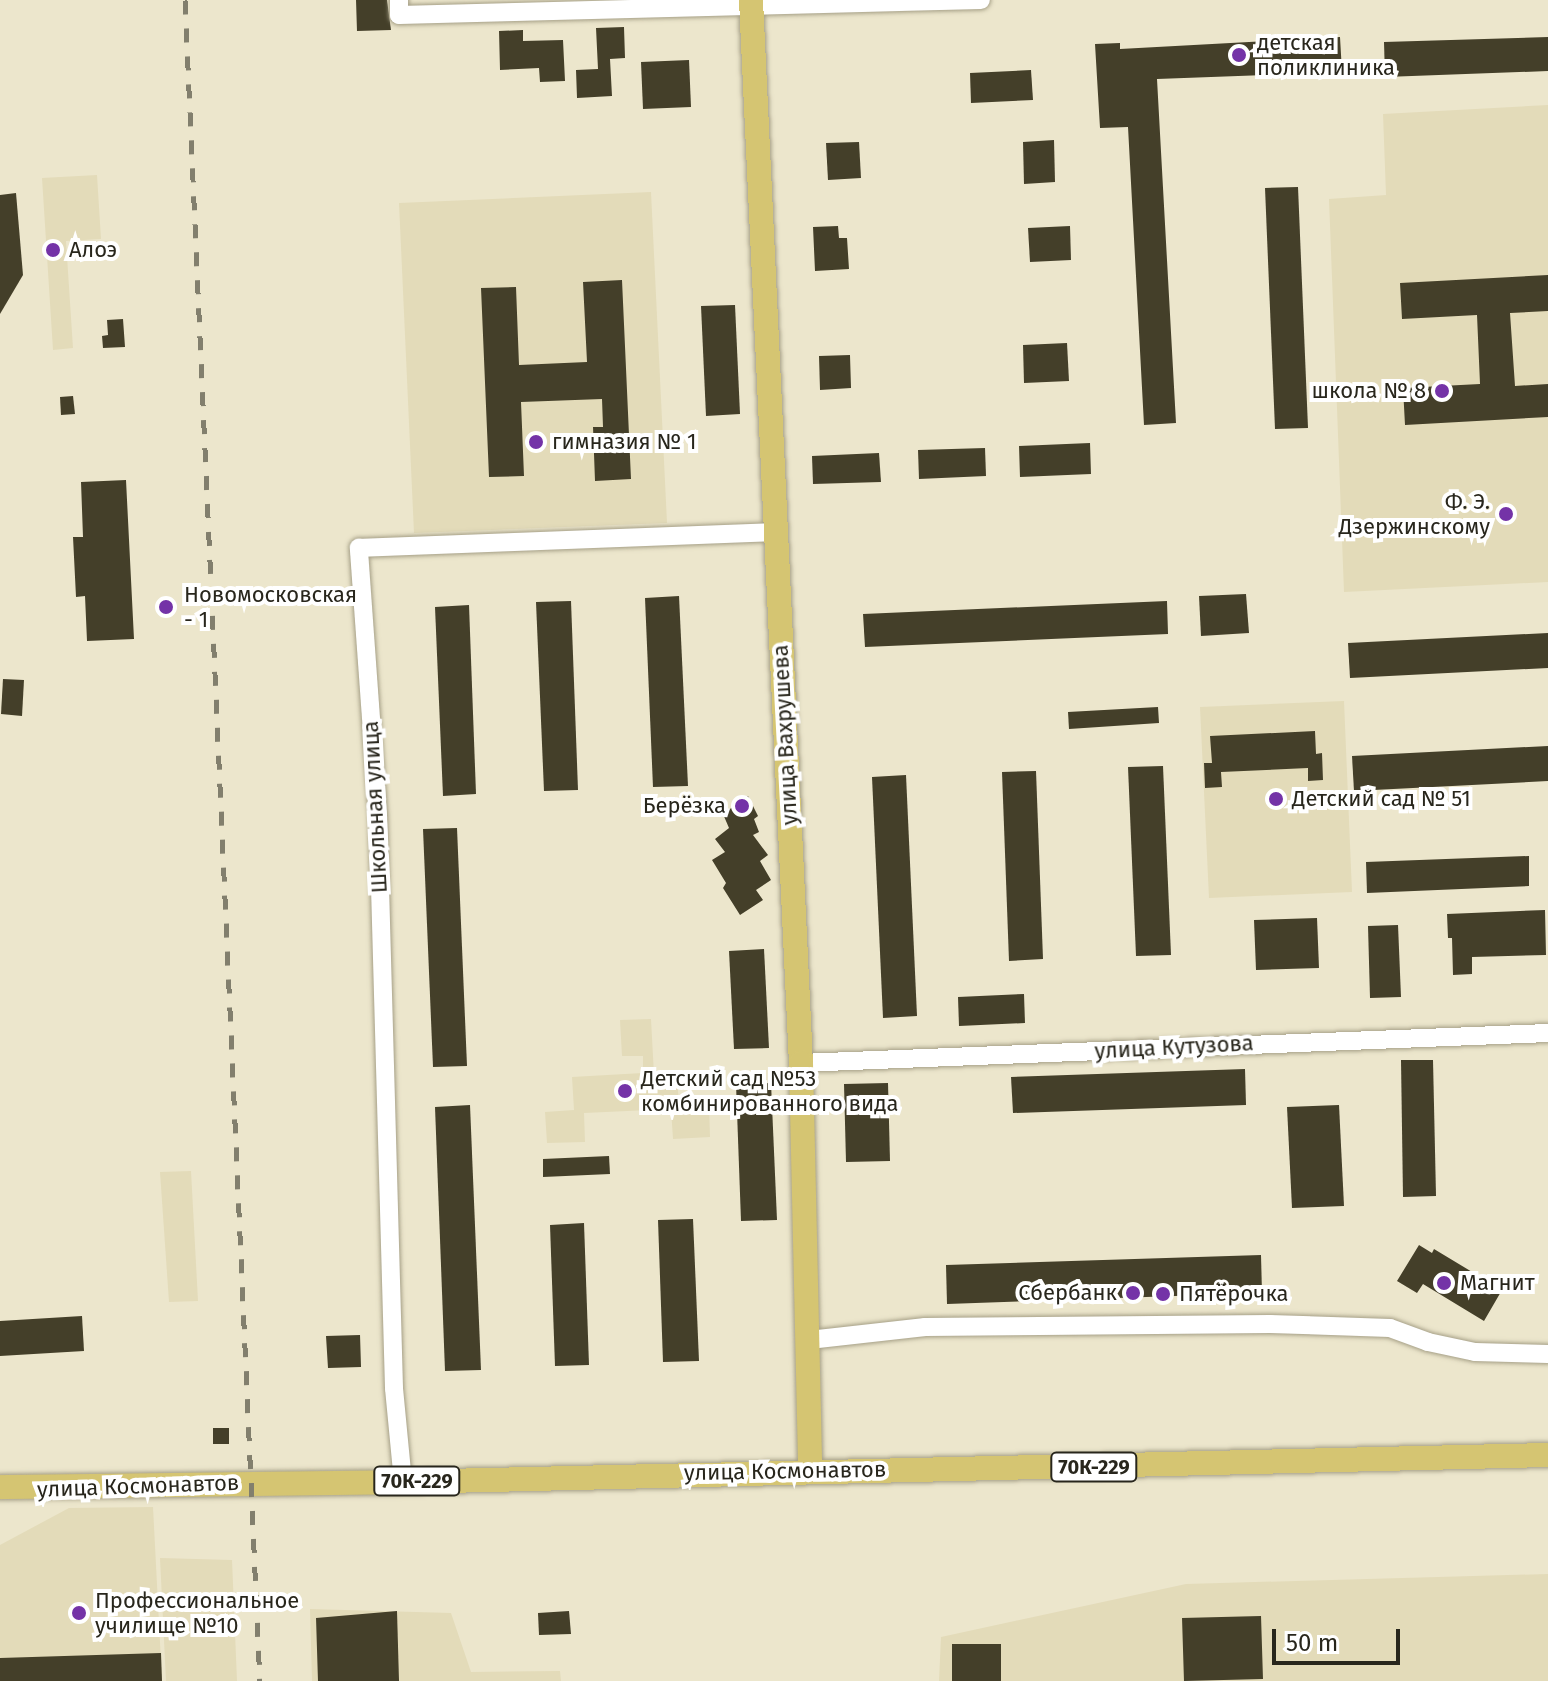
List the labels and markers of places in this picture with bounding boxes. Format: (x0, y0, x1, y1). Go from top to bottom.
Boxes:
place label: детская поликлиника (1257, 29, 1395, 80)
marker: детская поликлиника (1228, 44, 1250, 66)
place label: Алоэ (69, 237, 117, 263)
marker: Алоэ (44, 241, 62, 259)
place label: школа № 8 (1312, 378, 1426, 404)
marker: школа № 8 (1433, 382, 1451, 400)
place label: гимназия № 1 (552, 429, 697, 455)
marker: гимназия № 1 (527, 433, 545, 451)
place label: Ф. Э. Дзержинскому (1339, 488, 1490, 540)
marker: Ф. Э. Дзержинскому (1497, 505, 1515, 523)
place label: Новомосковская - 1 (184, 581, 357, 632)
marker: Новомосковская - 1 (155, 596, 177, 618)
place label: Детский сад № 51 (1292, 786, 1471, 812)
marker: Детский сад № 51 (1267, 790, 1285, 808)
place label: Берёзка (643, 793, 726, 819)
marker: Берёзка (733, 797, 751, 815)
place label: Детский сад №53 комбинированного вида (641, 1065, 898, 1116)
marker: Детский сад №53 комбинированного вида (616, 1082, 634, 1100)
place label: Магнит (1460, 1270, 1535, 1296)
marker: Магнит (1435, 1274, 1453, 1292)
place label: Сбербанк (1018, 1280, 1117, 1306)
place label: Пятёрочка (1179, 1281, 1288, 1307)
marker: Сбербанк (1124, 1284, 1142, 1302)
marker: Пятёрочка (1154, 1285, 1172, 1303)
place label: Профессиональное училище №10 (95, 1587, 299, 1638)
marker: Профессиональное училище №10 (70, 1604, 88, 1622)

